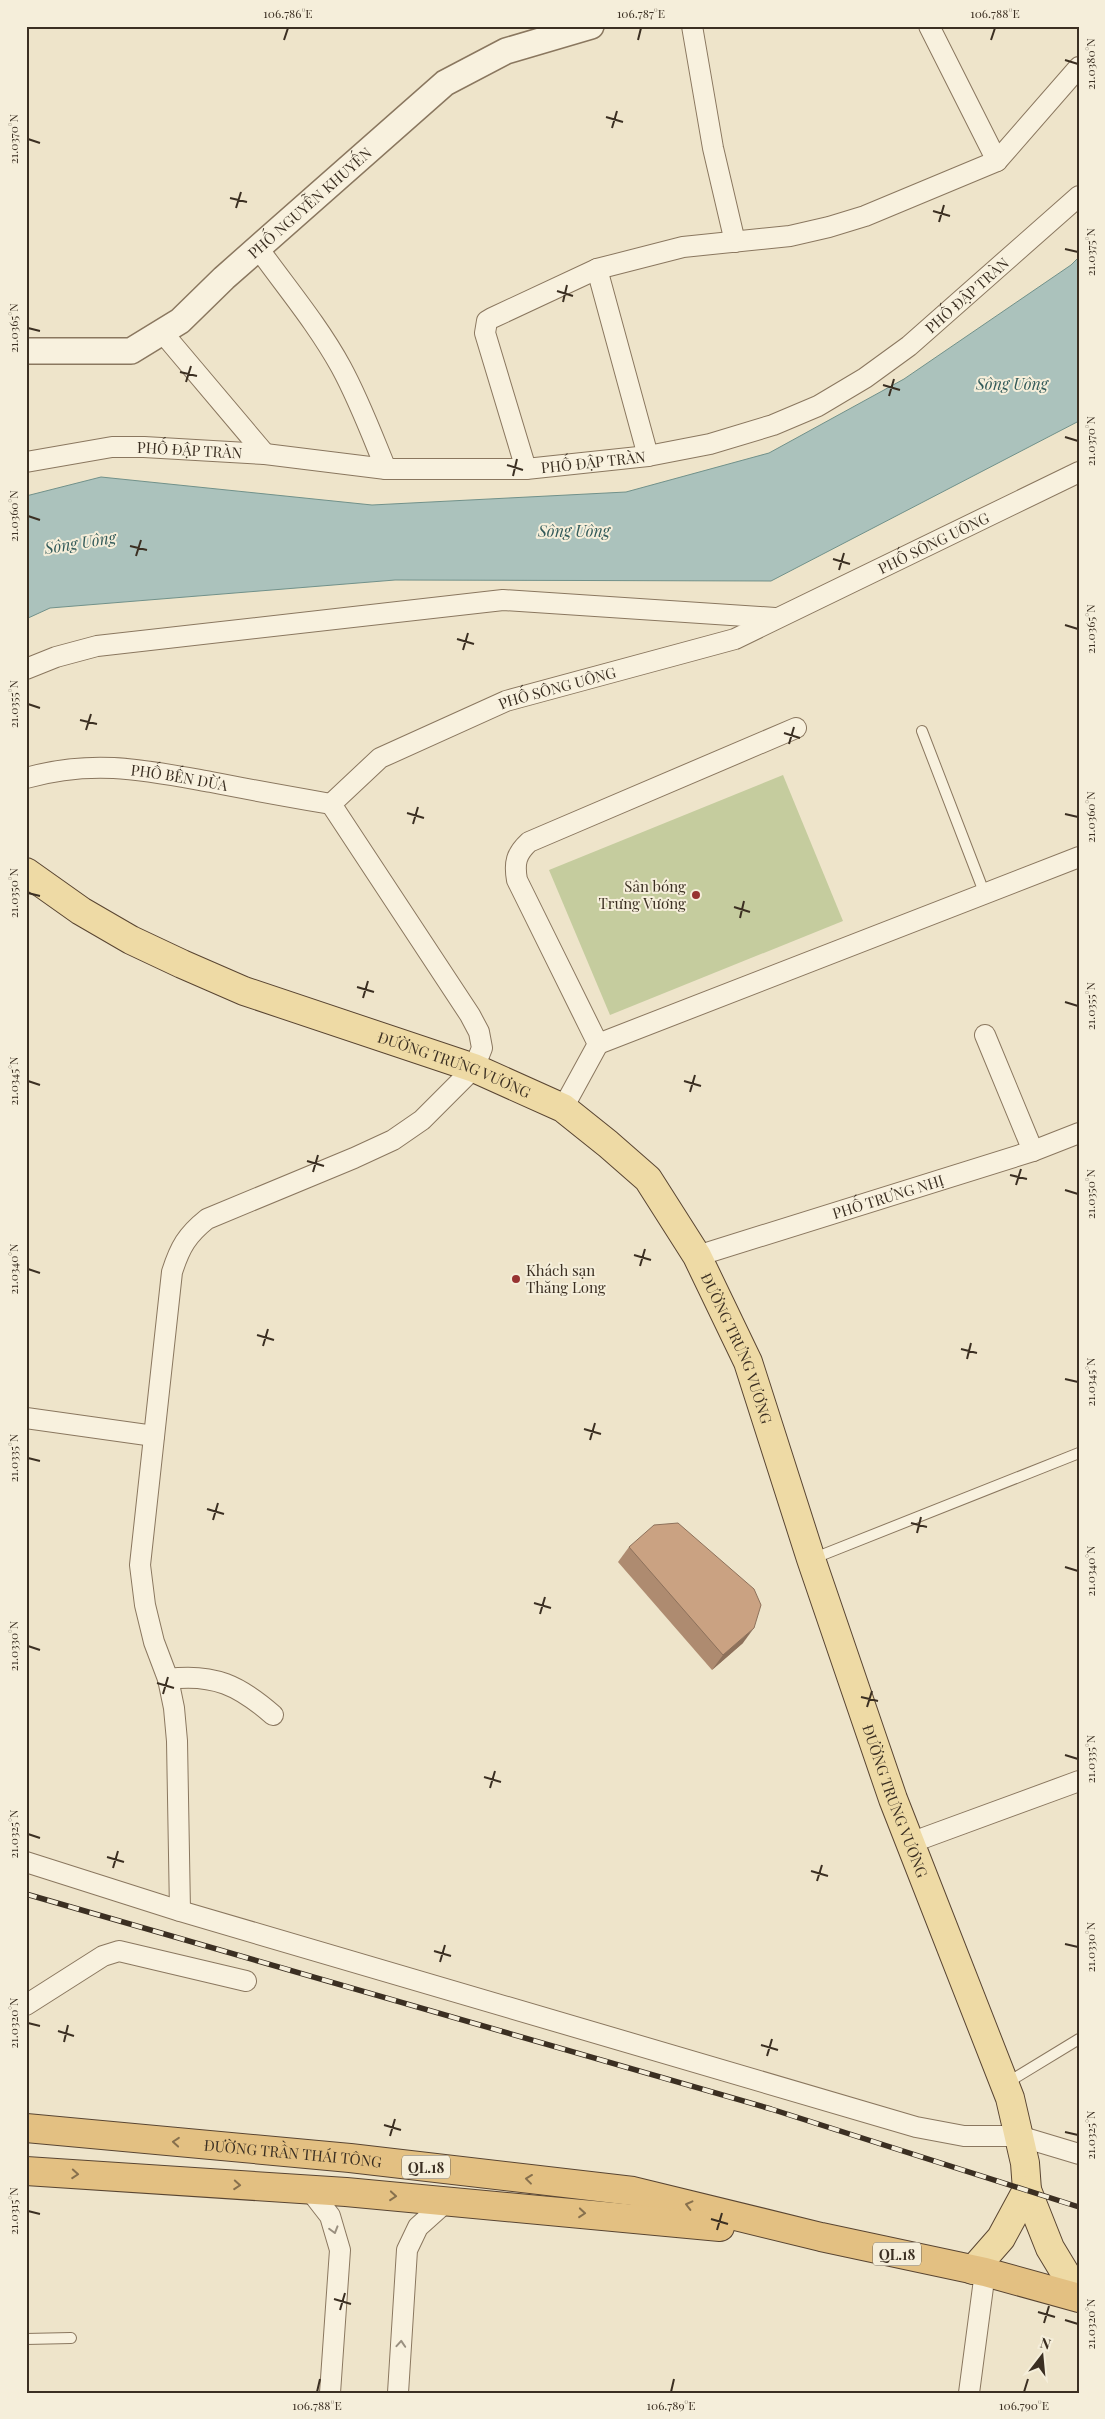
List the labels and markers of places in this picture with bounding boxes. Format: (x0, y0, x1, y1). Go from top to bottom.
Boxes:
place label: Sân bóng Trưng Vương (599, 876, 686, 913)
marker: Sân bóng Trưng Vương (690, 889, 702, 901)
place label: Khách sạn Thăng Long (526, 1260, 606, 1297)
marker: Khách sạn Thăng Long (510, 1273, 522, 1285)

